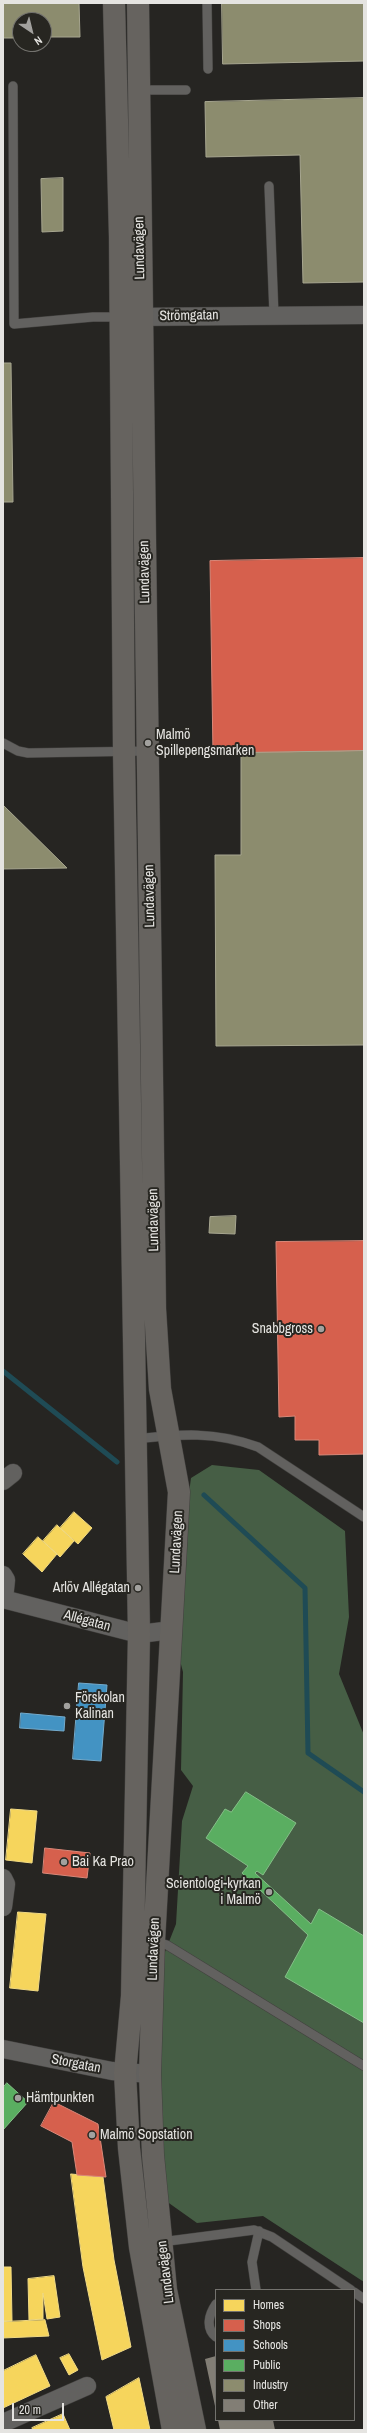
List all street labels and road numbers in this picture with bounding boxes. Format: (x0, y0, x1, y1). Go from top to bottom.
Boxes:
street label: Lundavägen (131, 216, 149, 280)
street label: Strömgatan (159, 307, 219, 325)
street label: Lundavägen (136, 540, 154, 604)
street label: Lundavägen (141, 864, 159, 928)
street label: Lundavägen (145, 1188, 163, 1252)
street label: Lundavägen (167, 1510, 187, 1574)
street label: Allégatan (62, 1607, 112, 1635)
street label: Lundavägen (145, 1917, 163, 1981)
street label: Storgatan (50, 2051, 102, 2077)
street label: Lundavägen (154, 2240, 178, 2304)

